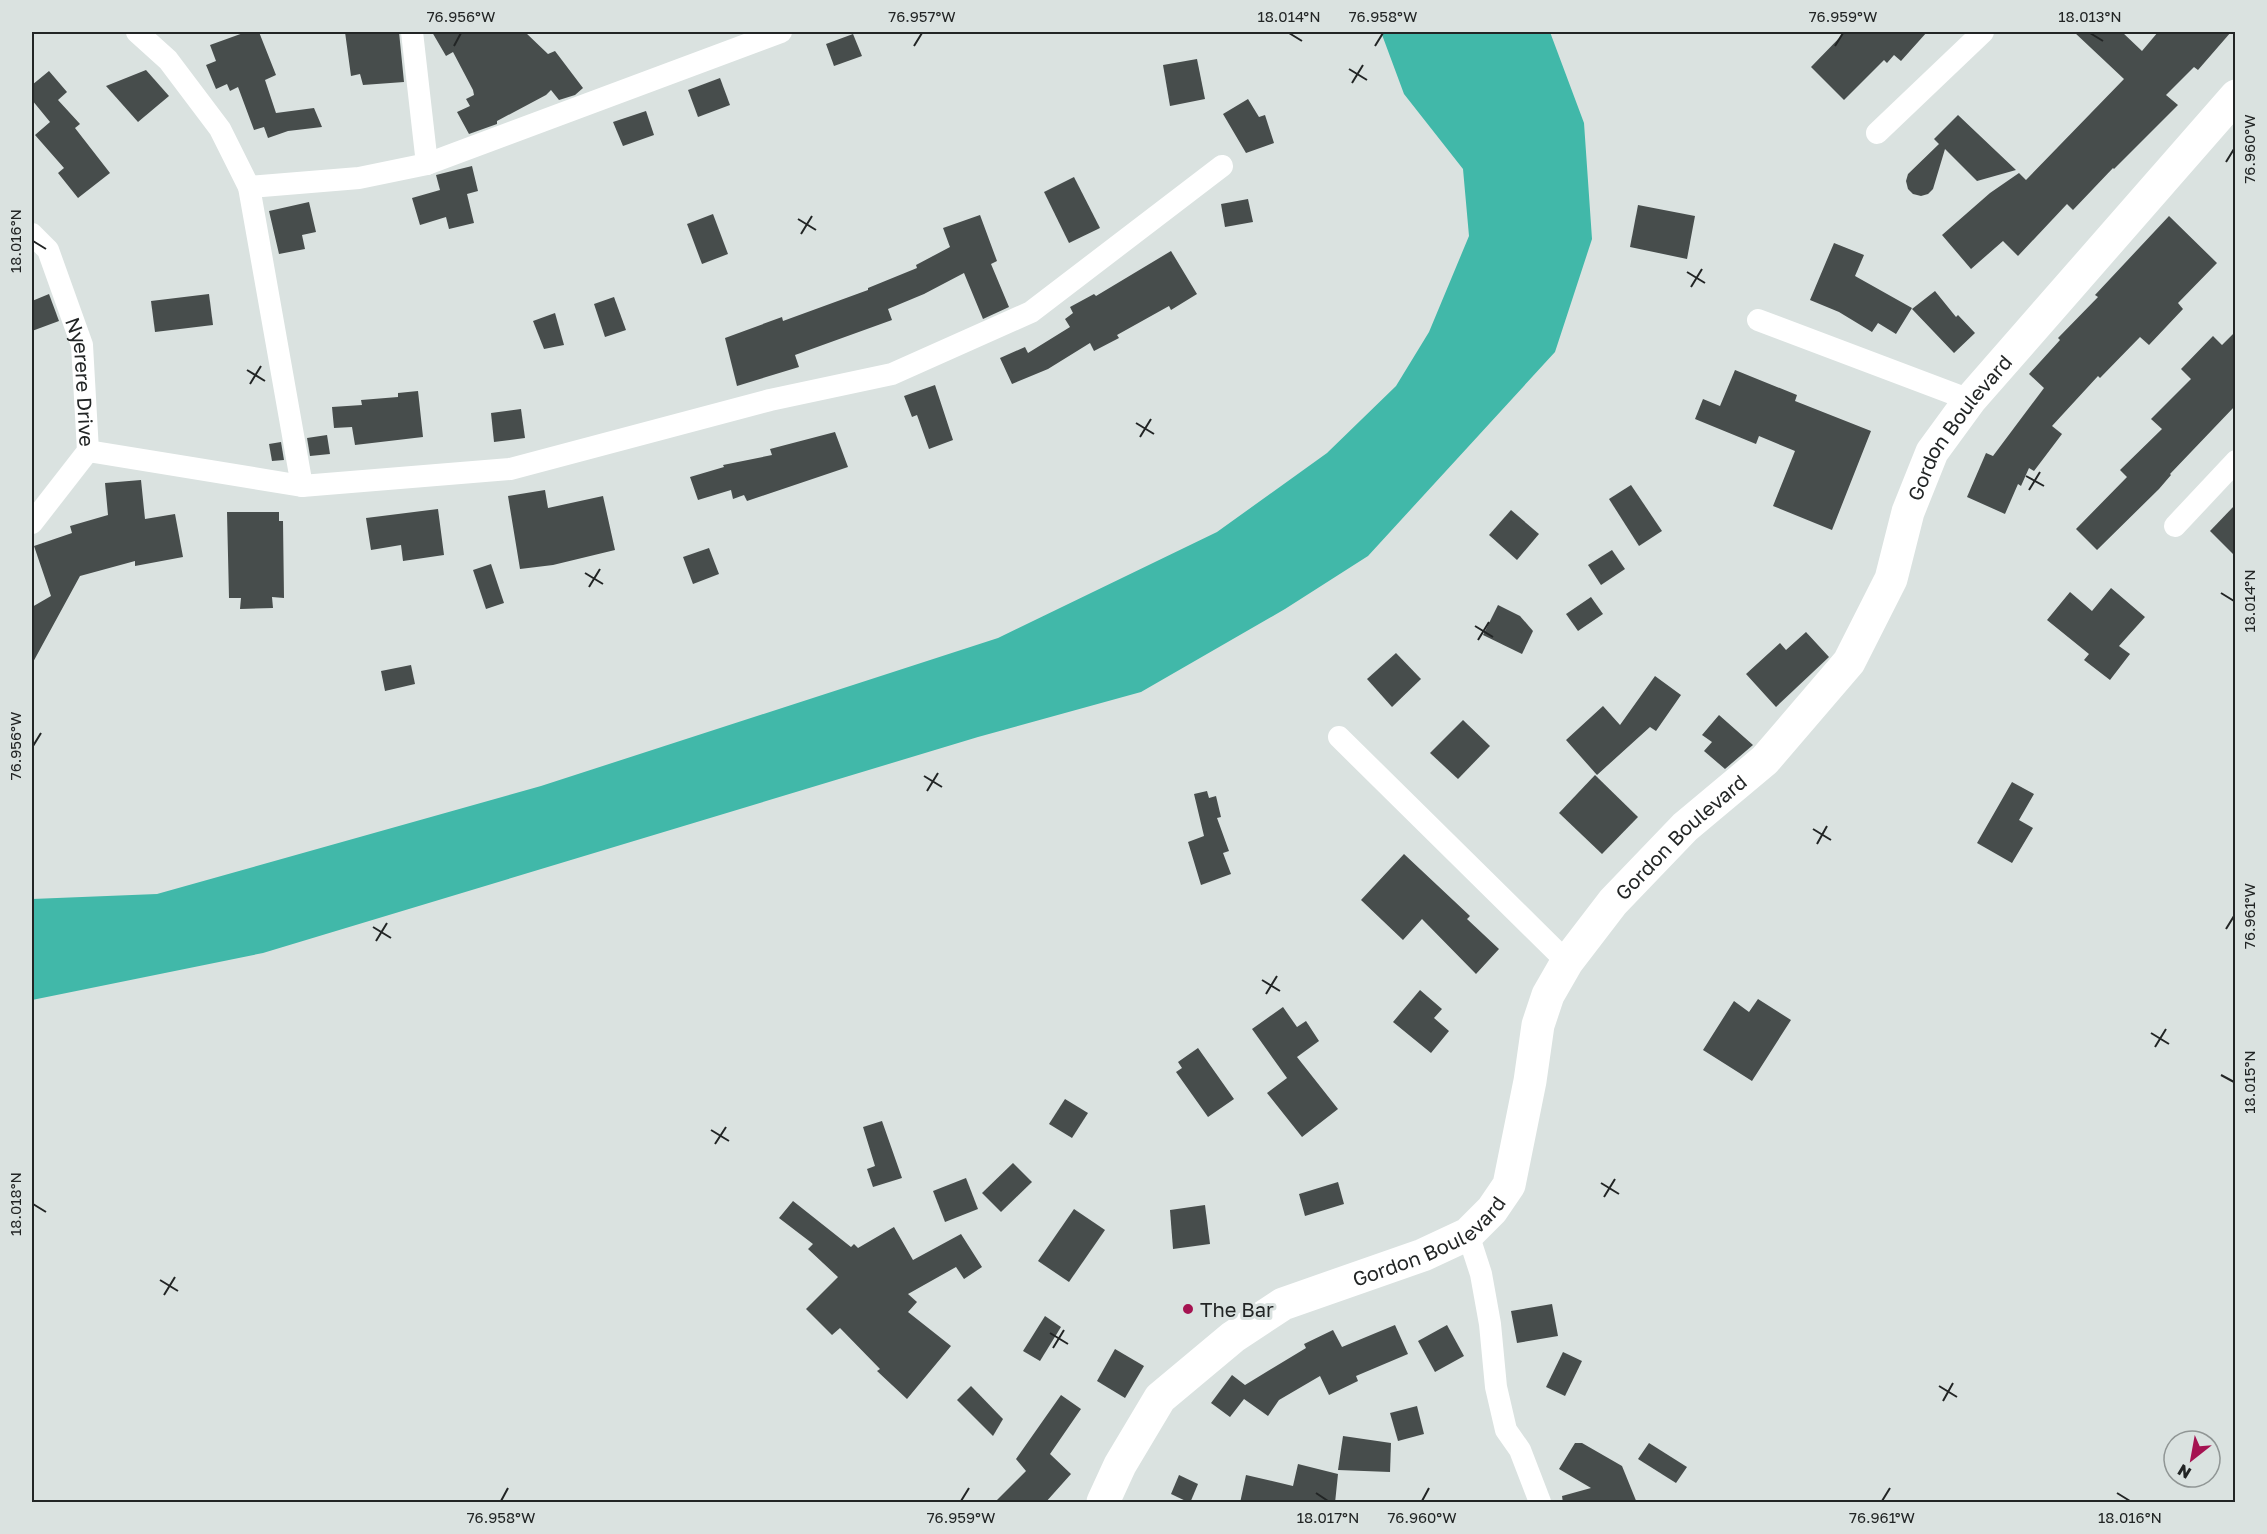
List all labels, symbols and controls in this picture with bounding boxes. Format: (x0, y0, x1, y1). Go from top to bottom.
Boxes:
text: 76.956°W (427, 7, 495, 25)
text: 76.957°W (888, 7, 956, 25)
text: 18.014°N (1257, 7, 1321, 25)
text: 76.958°W (1349, 7, 1417, 25)
text: 76.959°W (1809, 7, 1877, 25)
text: 18.013°N (2058, 7, 2122, 25)
text: 76.960°W (2240, 114, 2258, 184)
text: 18.016°N (6, 209, 24, 273)
street label: Nyerere Drive (61, 314, 100, 447)
street label: Gordon Boulevard (1902, 350, 2016, 504)
text: 18.014°N (2240, 569, 2258, 633)
text: 76.956°W (6, 712, 24, 780)
street label: Gordon Boulevard (1610, 769, 1751, 905)
text: 76.961°W (2240, 883, 2258, 949)
text: 18.015°N (2240, 1050, 2258, 1114)
text: 18.018°N (6, 1172, 24, 1236)
street label: Gordon Boulevard (1349, 1191, 1510, 1291)
place label: The Bar (1200, 1297, 1274, 1321)
marker: The Bar (1181, 1302, 1195, 1316)
north arrow (2162, 1429, 2222, 1489)
text: N (2174, 1460, 2195, 1484)
text: 76.958°W (467, 1508, 535, 1526)
text: 76.959°W (927, 1508, 995, 1526)
text: 18.017°N (1297, 1508, 1359, 1526)
text: 76.960°W (1387, 1508, 1457, 1526)
text: 76.961°W (1849, 1508, 1915, 1526)
text: 18.016°N (2098, 1508, 2162, 1526)

